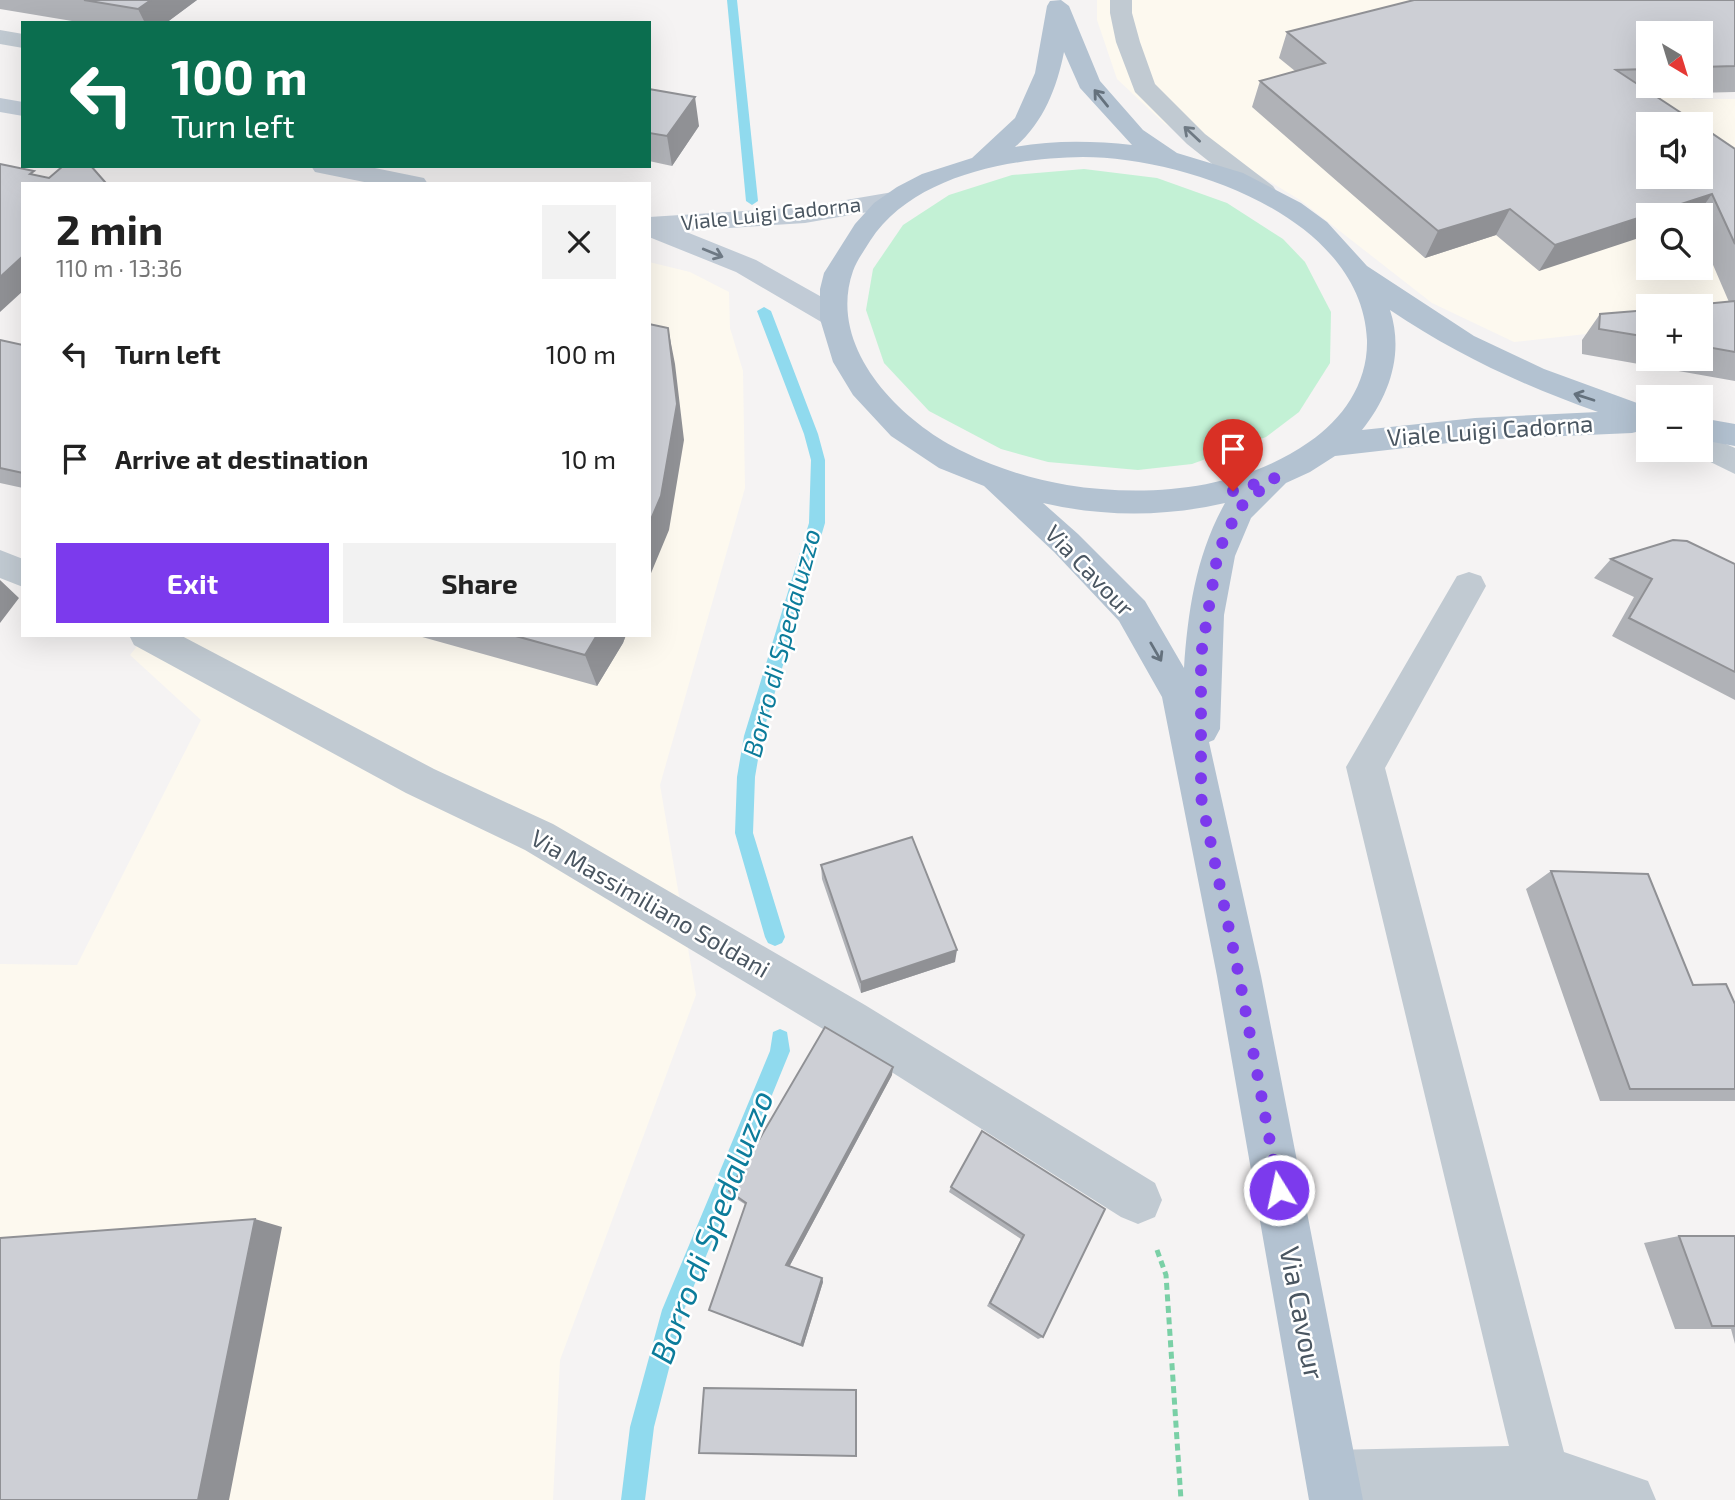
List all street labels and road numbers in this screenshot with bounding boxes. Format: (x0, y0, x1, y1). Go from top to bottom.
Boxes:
street label: Viale Luigi Cadorna (680, 191, 862, 234)
street label: Viale Luigi Cadorna (1386, 408, 1594, 451)
street label: Via Cavour (1040, 518, 1141, 622)
street label: Via Massimiliano Soldani (526, 822, 775, 983)
street label: Via Cavour (1273, 1243, 1333, 1382)

